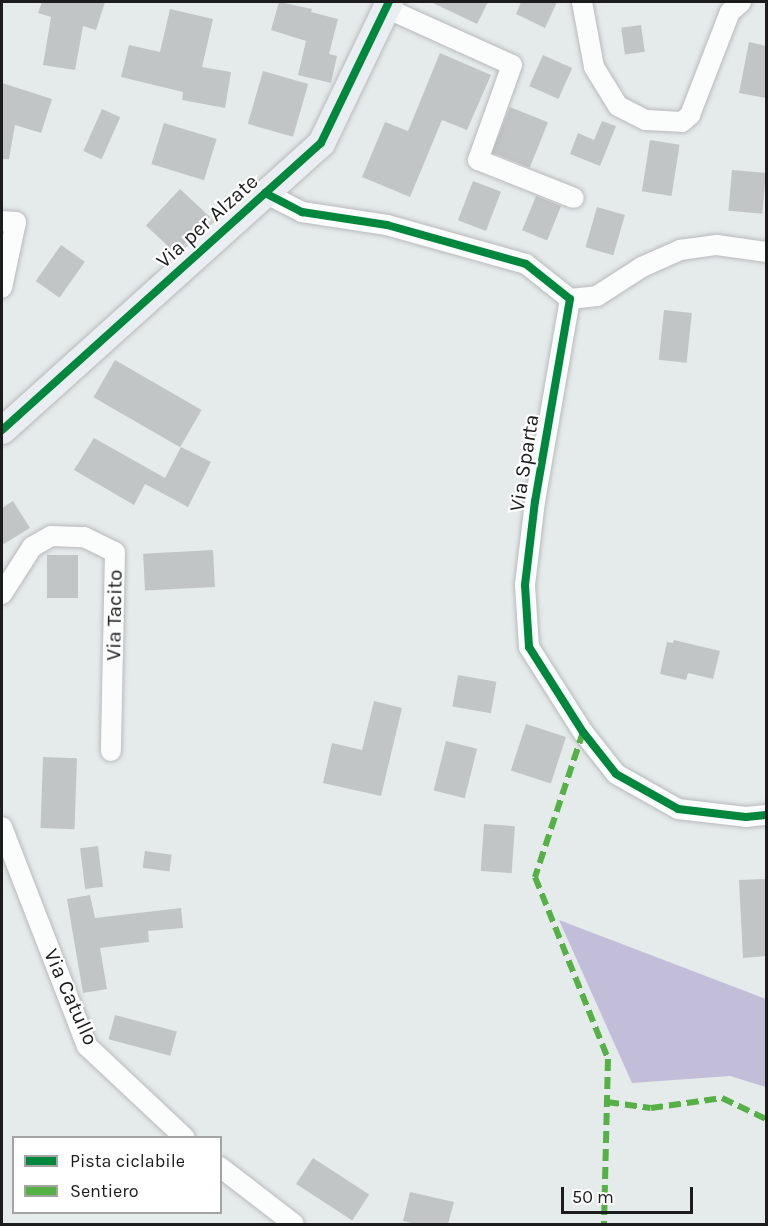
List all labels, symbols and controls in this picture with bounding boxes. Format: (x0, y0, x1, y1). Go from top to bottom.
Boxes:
street label: Via per Alzate (151, 169, 263, 273)
street label: Via Sparta (504, 413, 544, 513)
street label: Via Tacito (101, 569, 127, 661)
street label: Via Catullo (39, 945, 103, 1049)
legend (12, 1136, 222, 1214)
text: Pista ciclabile (70, 1150, 185, 1172)
scale bar (564, 1175, 696, 1213)
text: Sentiero (70, 1180, 139, 1202)
text: 50 m (572, 1186, 614, 1208)

